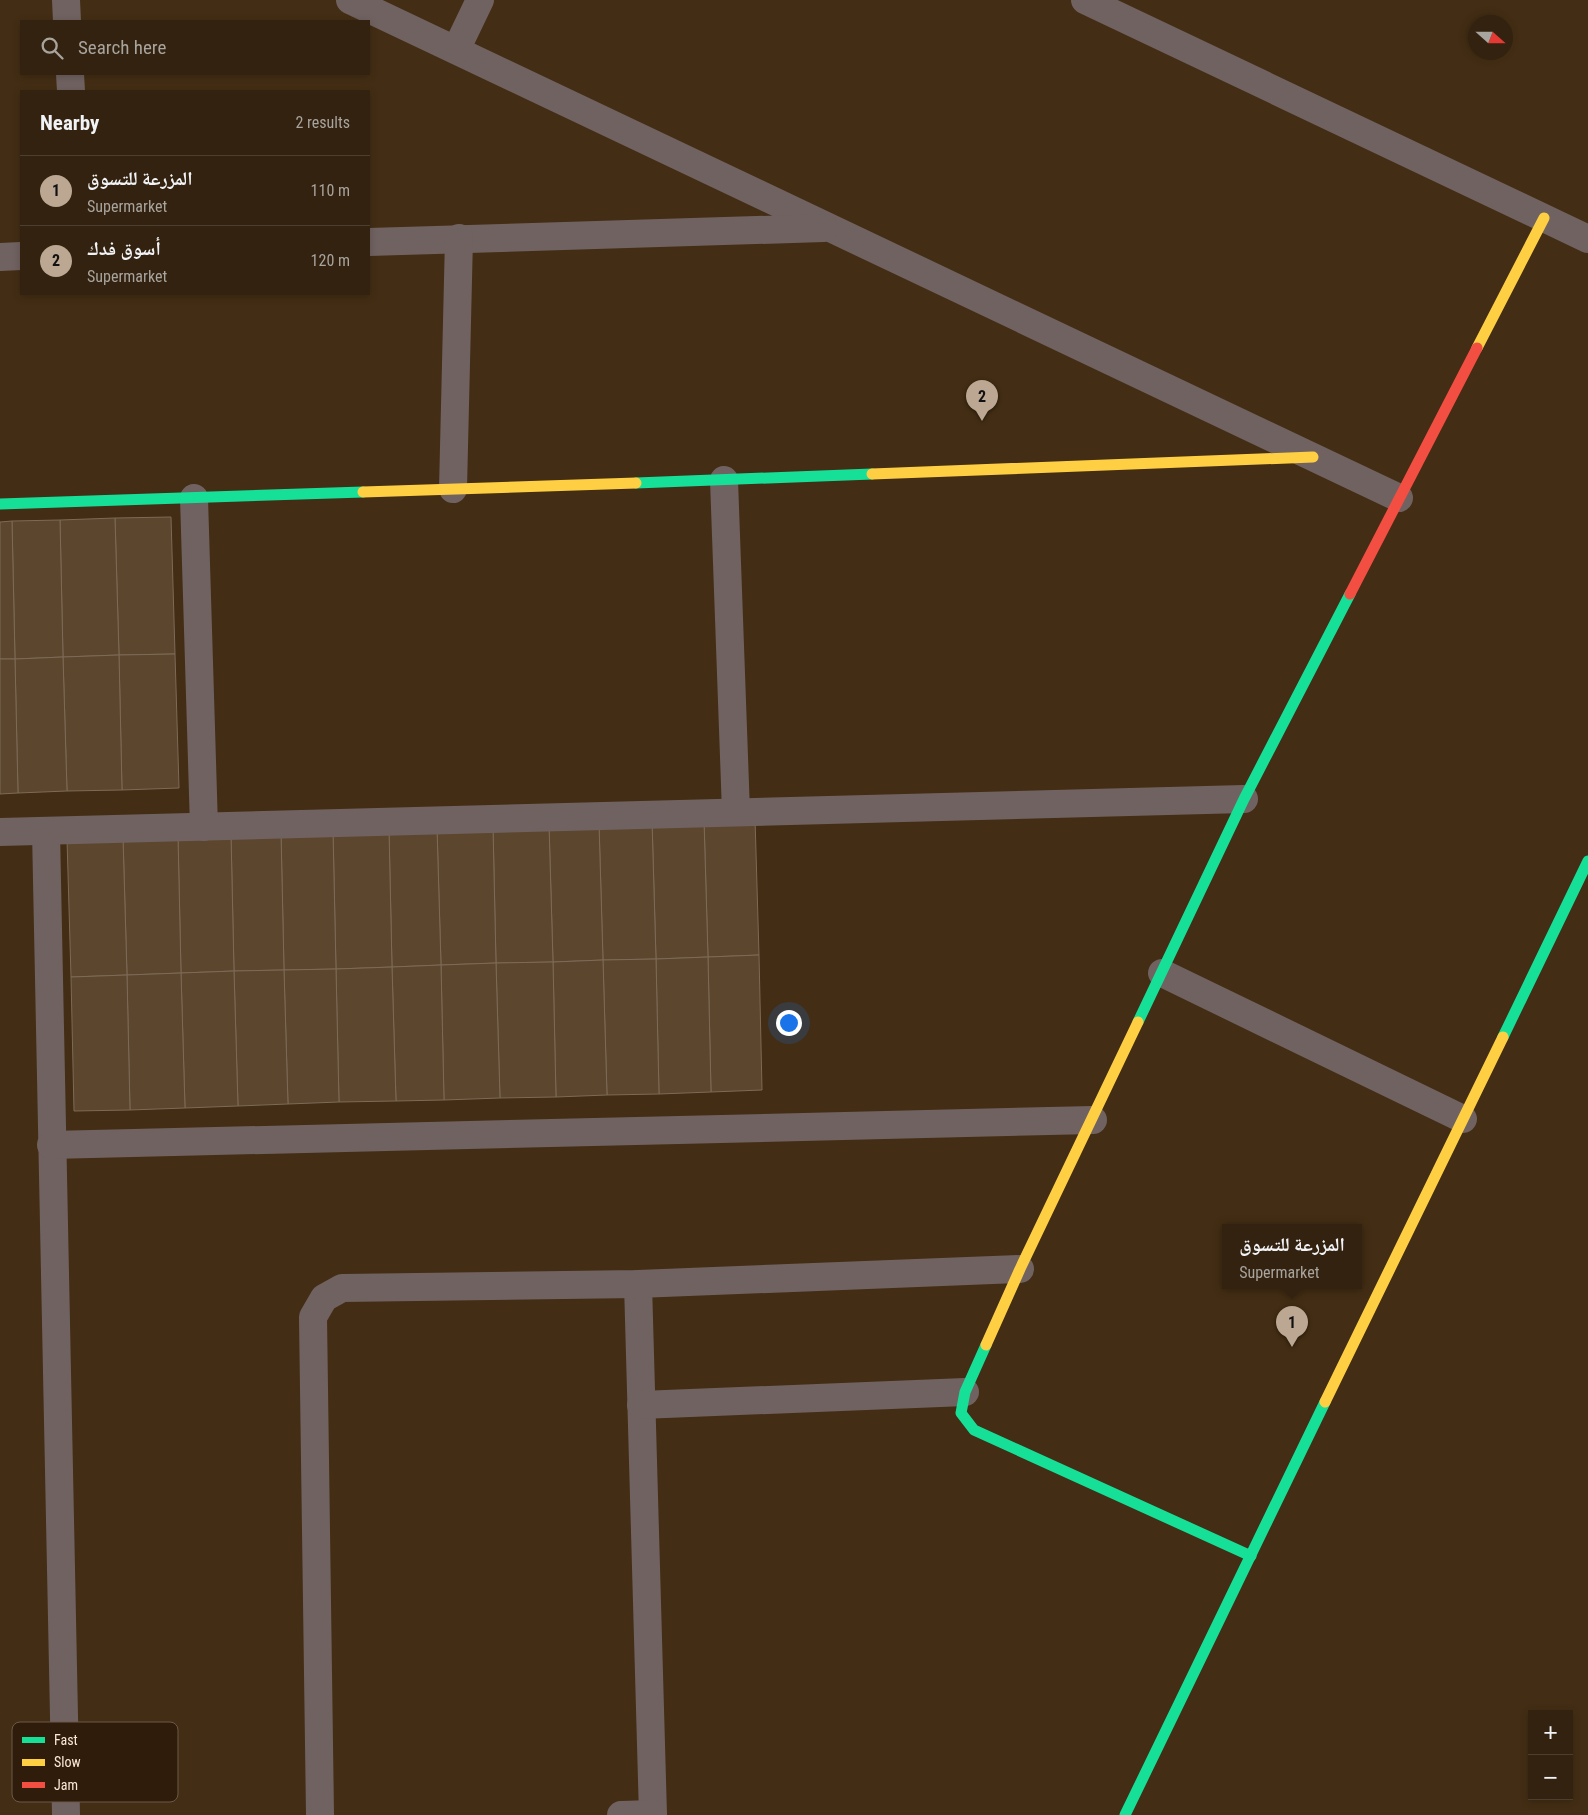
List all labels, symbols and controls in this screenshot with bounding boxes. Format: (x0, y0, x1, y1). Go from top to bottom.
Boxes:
north arrow (1468, 15, 1513, 60)
search box (20, 20, 370, 75)
icon: search (38, 34, 66, 62)
text: Search here (78, 36, 166, 59)
text: Nearby (40, 111, 99, 135)
text: 2 results (295, 113, 350, 132)
text: المزرعة للتسوق (87, 167, 193, 190)
text: 1 (52, 181, 60, 200)
text: 110 m (311, 181, 350, 200)
text: Supermarket (87, 197, 167, 216)
text: أسوق فدك (87, 237, 161, 260)
text: 2 (52, 251, 60, 270)
text: 120 m (311, 251, 350, 270)
text: Supermarket (87, 267, 167, 286)
pin: 2 (966, 380, 998, 421)
your location (776, 1010, 802, 1036)
popup (1222, 1224, 1362, 1289)
text: المزرعة للتسوق (1239, 1233, 1345, 1256)
text: Supermarket (1239, 1263, 1319, 1282)
pin: 1 (1276, 1306, 1308, 1347)
map controls (1528, 1710, 1573, 1800)
button: + (1528, 1710, 1573, 1755)
legend (12, 1722, 178, 1802)
text: Fast (54, 1732, 78, 1748)
text: Slow (54, 1754, 81, 1770)
button: − (1528, 1755, 1573, 1800)
text: Jam (54, 1777, 78, 1793)

